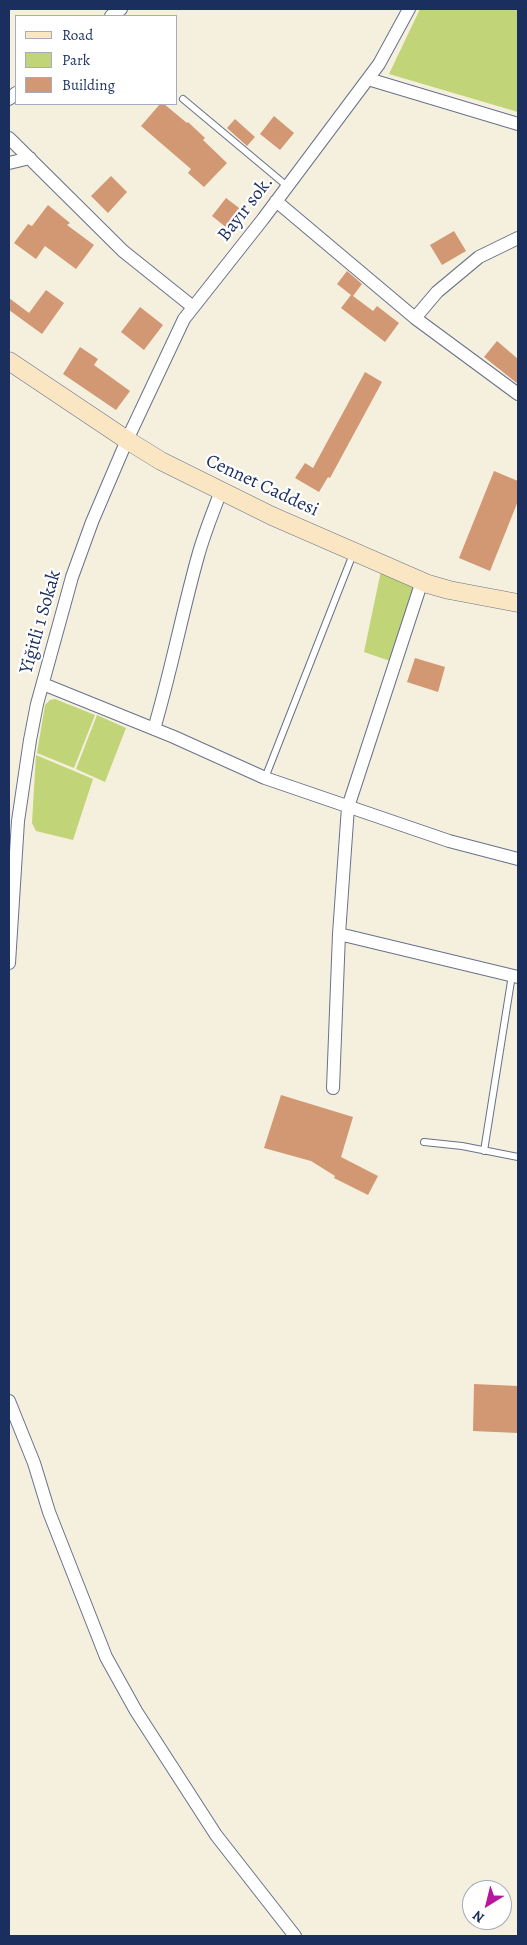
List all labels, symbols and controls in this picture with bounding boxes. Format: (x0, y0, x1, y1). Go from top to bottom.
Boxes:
legend (15, 15, 178, 105)
text: Road (62, 25, 93, 45)
text: Park (62, 50, 90, 70)
text: Building (62, 75, 115, 95)
street label: Bayır sok. (213, 172, 279, 246)
street label: Cennet Caddesi (202, 450, 322, 522)
street label: Yiğitli 1 Sokak (15, 568, 67, 676)
north arrow (462, 1880, 512, 1930)
text: N (469, 1906, 488, 1927)

